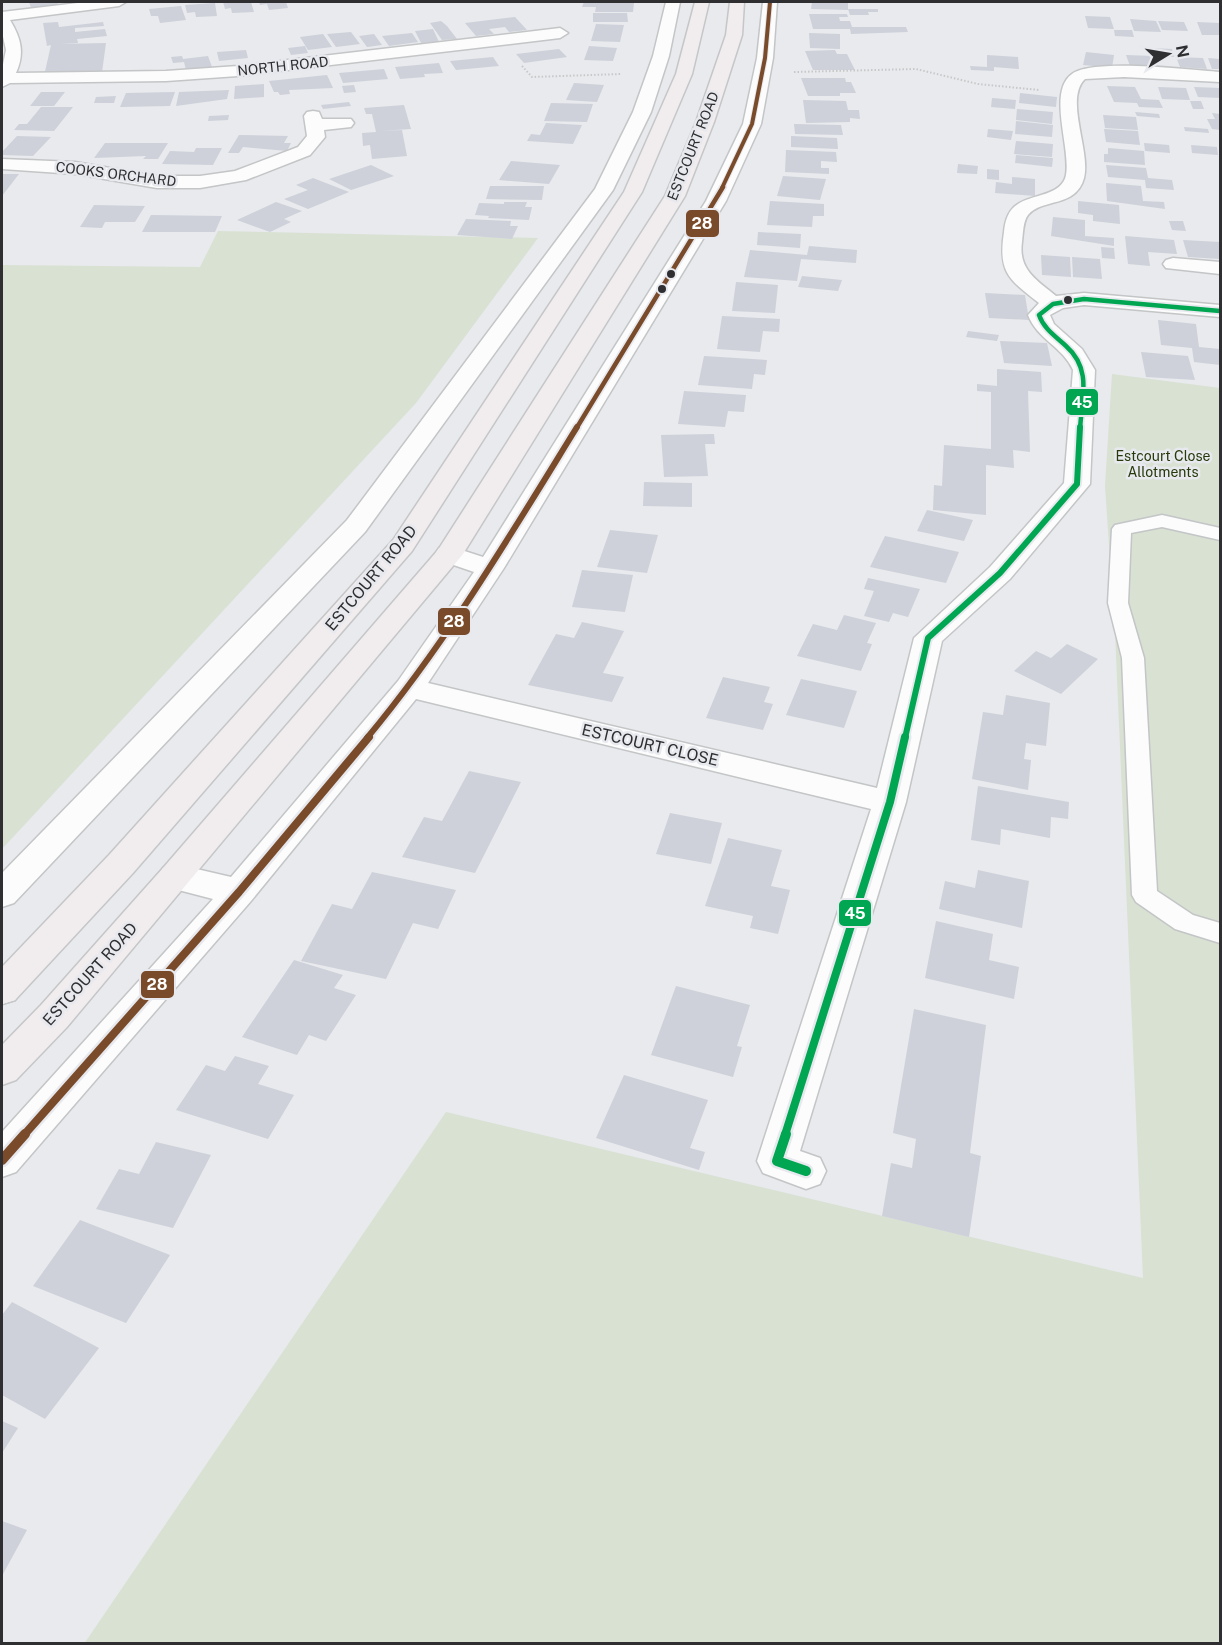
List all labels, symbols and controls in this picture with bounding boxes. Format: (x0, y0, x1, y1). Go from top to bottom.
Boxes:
north arrow (1138, 24, 1198, 84)
text: N (1172, 43, 1193, 59)
street label: NORTH ROAD (237, 53, 329, 79)
street label: ESTCOURT ROAD (664, 89, 722, 203)
street label: COOKS ORCHARD (55, 159, 177, 189)
line badge: 28 (685, 209, 720, 238)
text: 28 (692, 214, 713, 233)
unlabelled marker (665, 268, 677, 280)
unlabelled marker (656, 283, 668, 295)
unlabelled marker (1062, 294, 1074, 306)
line badge: 45 (1065, 388, 1099, 416)
text: 45 (1071, 393, 1093, 412)
park label: Estcourt Close Allotments (1116, 448, 1211, 480)
street label: ESTCOURT ROAD (321, 521, 421, 635)
line badge: 28 (437, 607, 471, 636)
text: 28 (444, 612, 465, 631)
street label: ESTCOURT CLOSE (580, 720, 720, 770)
line badge: 45 (838, 899, 872, 927)
text: 45 (844, 904, 866, 923)
street label: ESTCOURT ROAD (39, 919, 141, 1029)
line badge: 28 (140, 970, 175, 999)
text: 28 (147, 975, 168, 994)

